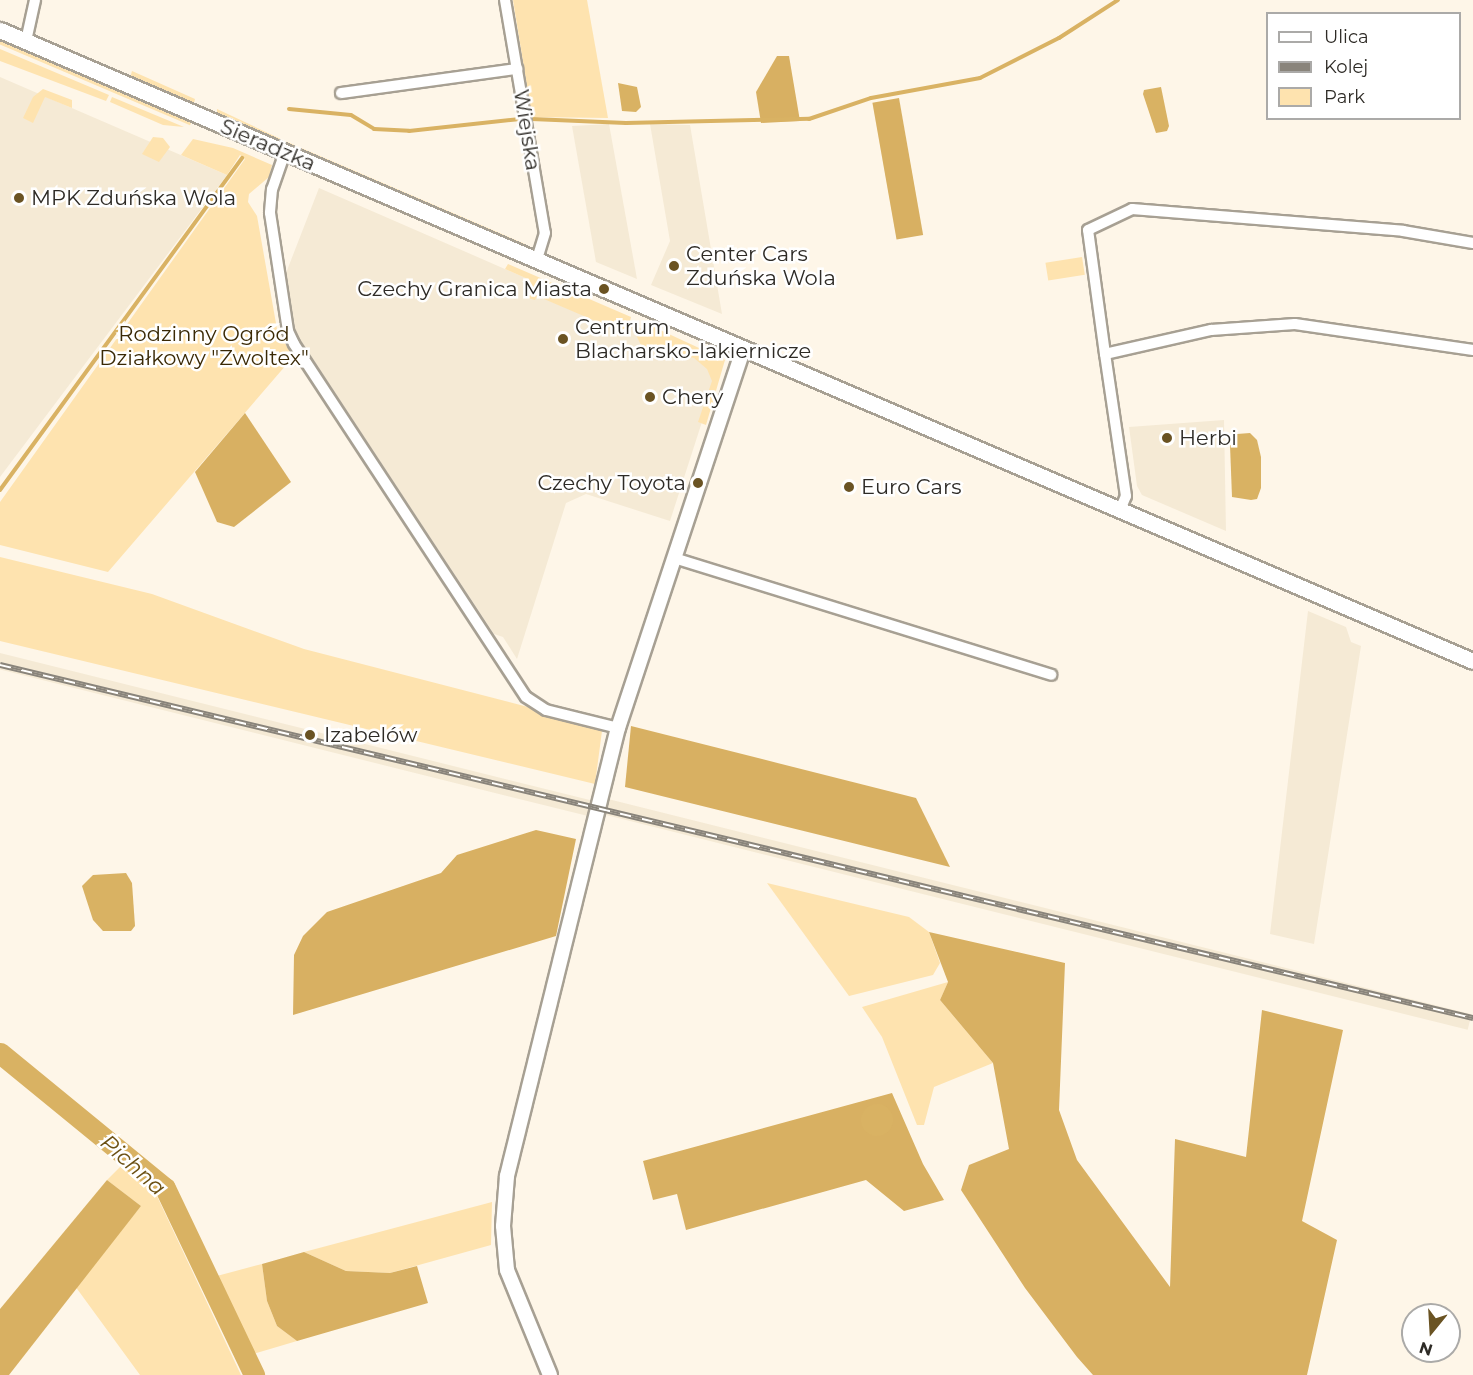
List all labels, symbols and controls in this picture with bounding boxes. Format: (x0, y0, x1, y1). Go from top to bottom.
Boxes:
legend (1266, 12, 1461, 120)
text: Ulica (1324, 26, 1369, 48)
text: Kolej (1324, 56, 1368, 78)
text: Park (1324, 86, 1365, 108)
street label: Wiejska (508, 88, 546, 172)
street label: Sieradzka (217, 114, 319, 176)
place label: MPK Zduńska Wola (31, 185, 236, 211)
marker: MPK Zduńska Wola (12, 191, 26, 205)
place label: Center Cars Zduńska Wola (686, 241, 836, 291)
marker: Center Cars Zduńska Wola (667, 259, 681, 273)
place label: Czechy Granica Miasta (357, 276, 592, 302)
marker: Czechy Granica Miasta (597, 282, 611, 296)
place label: Centrum Blacharsko-lakiernicze (575, 314, 811, 364)
park label: Rodzinny Ogród Działkowy "Zwoltex" (99, 321, 309, 371)
marker: Centrum Blacharsko-lakiernicze (556, 332, 570, 346)
place label: Chery (662, 384, 723, 410)
marker: Chery (643, 390, 657, 404)
place label: Herbi (1179, 425, 1237, 451)
marker: Herbi (1160, 431, 1174, 445)
place label: Czechy Toyota (537, 470, 686, 496)
place label: Euro Cars (861, 474, 962, 500)
marker: Czechy Toyota (691, 476, 705, 490)
marker: Euro Cars (842, 480, 856, 494)
place label: Izabelów (324, 722, 417, 748)
marker: Izabelów (301, 726, 319, 744)
water label: Pichna (95, 1129, 171, 1201)
north arrow (1401, 1303, 1461, 1363)
text: N (1417, 1338, 1435, 1360)

